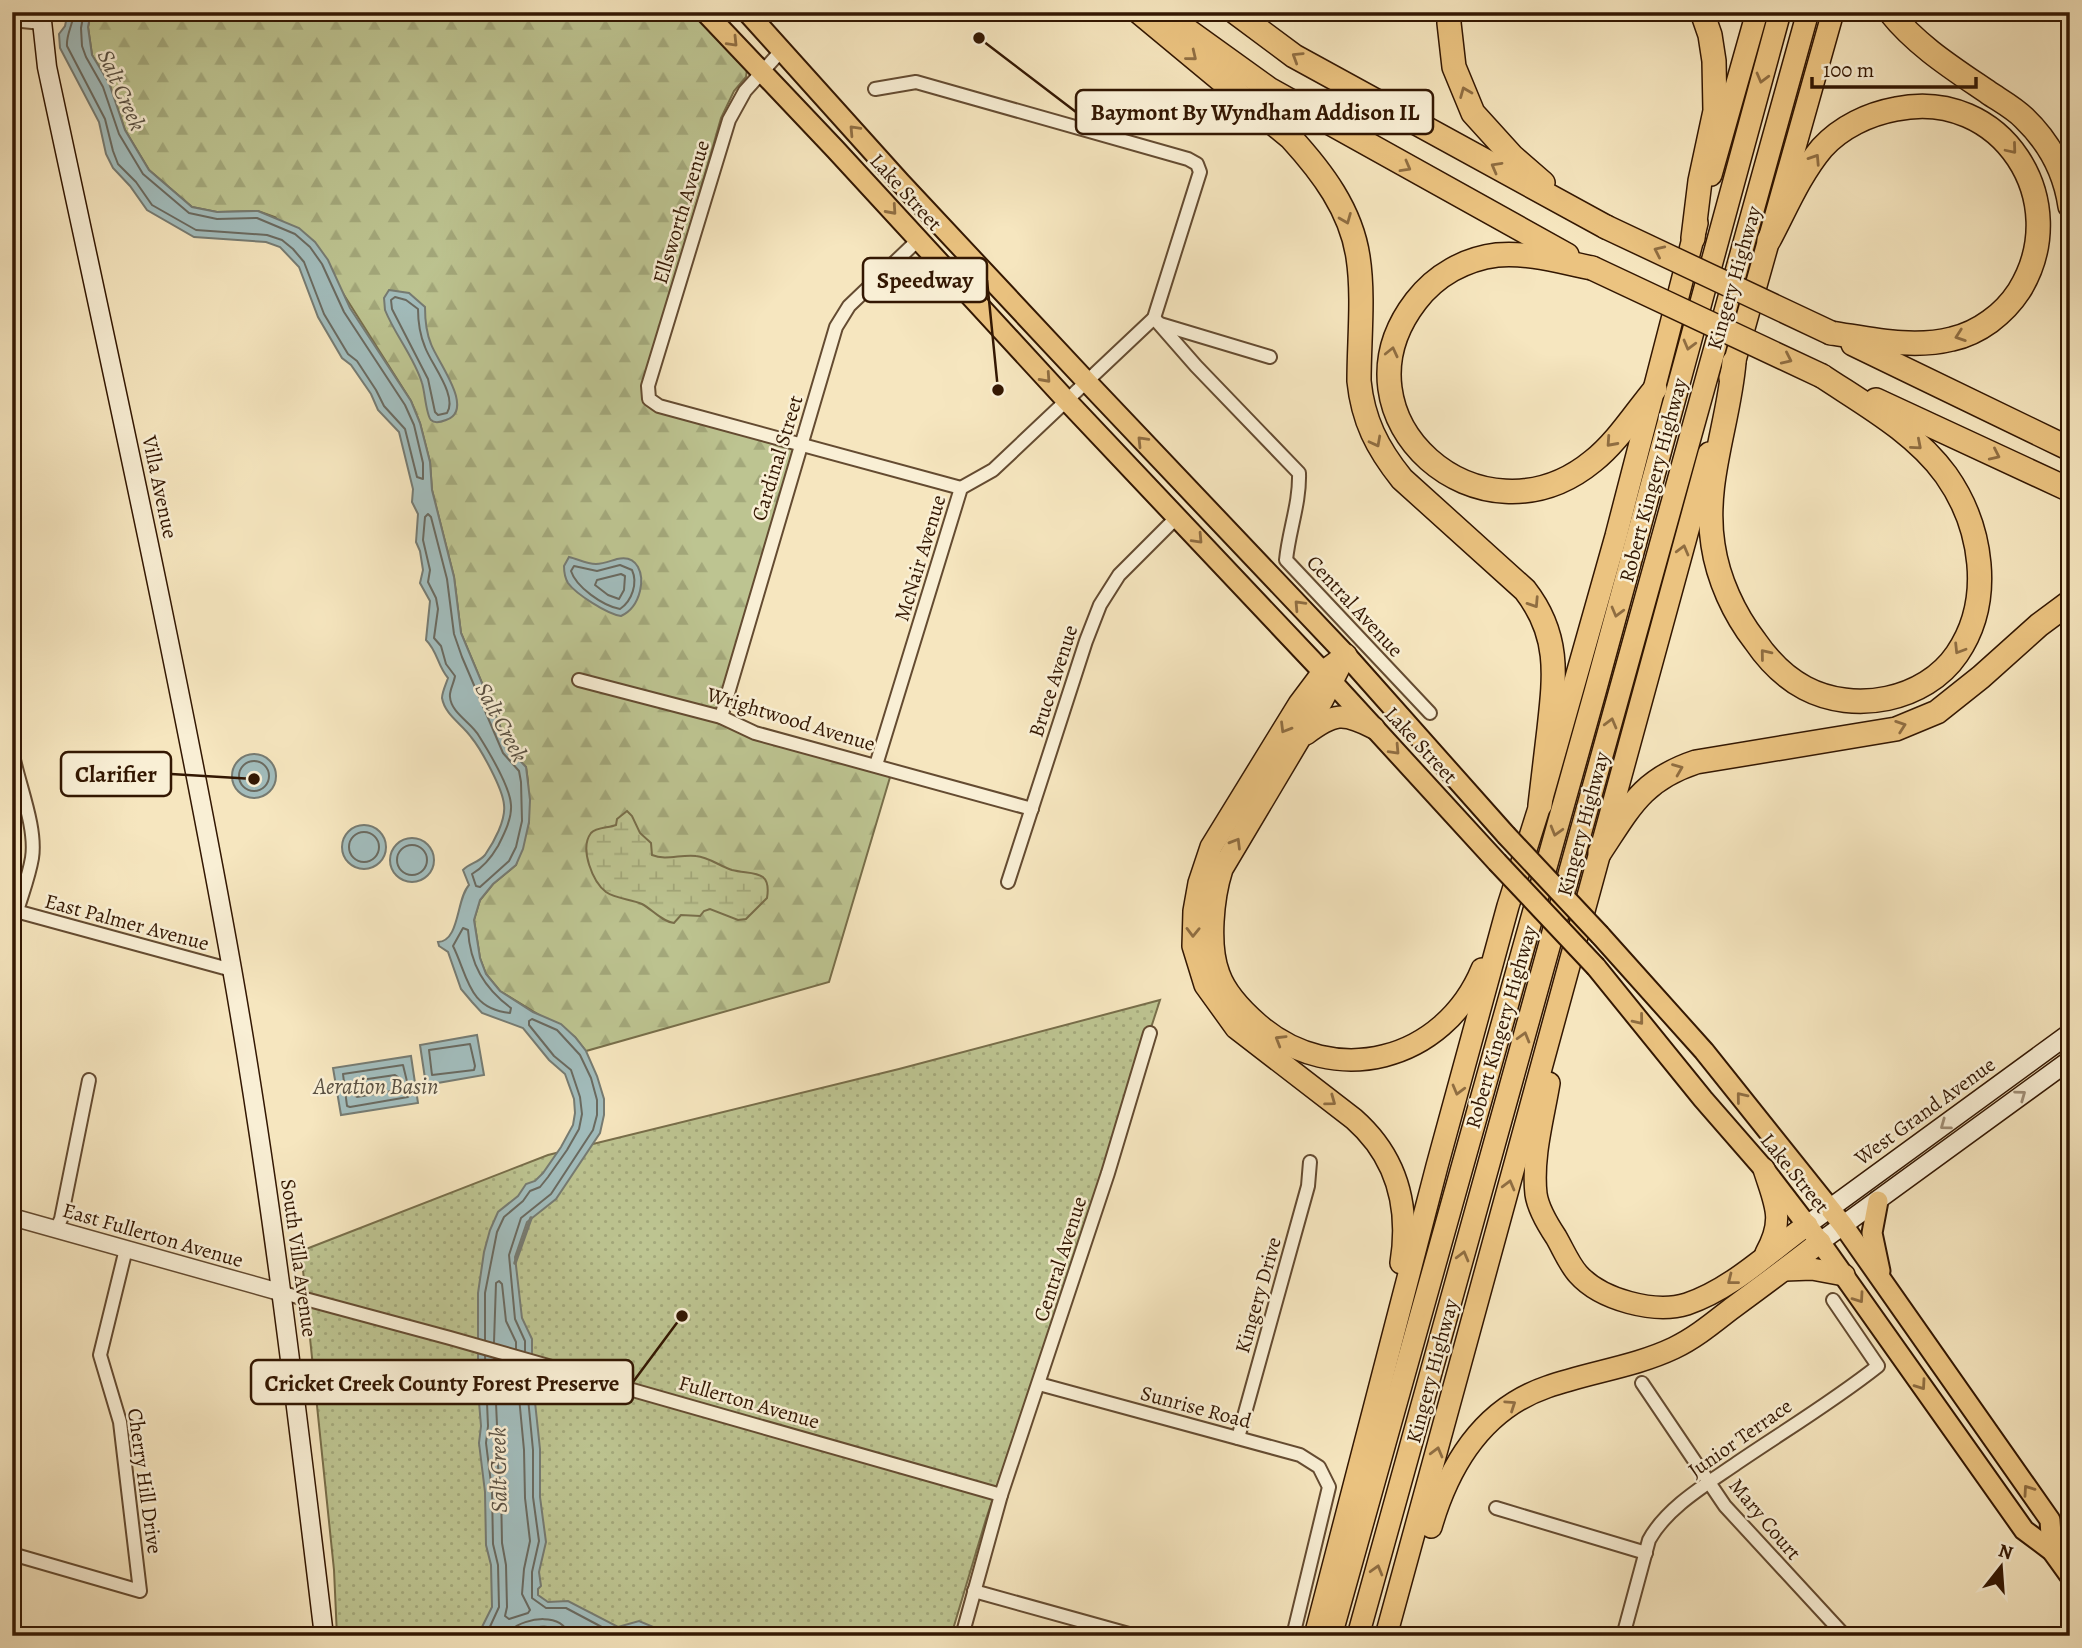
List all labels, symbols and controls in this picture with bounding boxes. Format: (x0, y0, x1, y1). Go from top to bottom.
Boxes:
one-way arrow (724, 34, 737, 47)
water label: Salt Creek (90, 45, 153, 136)
scale bar (1812, 46, 1977, 90)
one-way arrow (1184, 48, 1196, 61)
one-way arrow (1291, 52, 1304, 65)
text: 100 m (1823, 56, 1874, 84)
one-way arrow (1756, 72, 1770, 84)
one-way arrow (1459, 87, 1473, 99)
callout: Baymont By Wyndham Addison IL (1076, 90, 1433, 134)
text: Baymont By Wyndham Addison IL (1090, 97, 1420, 128)
one-way arrow (850, 125, 863, 138)
street label: Ellsworth Avenue (646, 137, 716, 287)
one-way arrow (2003, 142, 2016, 154)
street label: Lake Street (864, 147, 948, 237)
one-way arrow (1807, 154, 1820, 167)
one-way arrow (1399, 159, 1411, 172)
one-way arrow (1490, 162, 1503, 175)
one-way arrow (884, 202, 896, 215)
street label: Kingery Highway (1700, 202, 1768, 353)
one-way arrow (1338, 212, 1352, 224)
one-way arrow (1654, 246, 1666, 260)
callout: Speedway (863, 258, 987, 302)
text: Speedway (877, 265, 975, 296)
one-way arrow (1955, 328, 1967, 342)
one-way arrow (1683, 339, 1698, 351)
one-way arrow (1384, 346, 1399, 358)
one-way arrow (1779, 351, 1792, 365)
one-way arrow (1037, 370, 1050, 383)
street label: Robert Kingery Highway (1612, 374, 1694, 585)
street label: Cardinal Street (745, 392, 809, 524)
street label: Villa Avenue (135, 432, 185, 541)
one-way arrow (1368, 434, 1381, 447)
one-way arrow (1607, 434, 1620, 447)
one-way arrow (1138, 436, 1151, 449)
one-way arrow (1909, 436, 1922, 449)
one-way arrow (1988, 447, 2000, 461)
street label: McNair Avenue (887, 491, 953, 625)
one-way arrow (1190, 531, 1202, 544)
one-way arrow (1674, 544, 1689, 556)
street label: Central Avenue (1300, 549, 1410, 663)
one-way arrow (1525, 596, 1538, 609)
one-way arrow (1295, 600, 1308, 613)
one-way arrow (1611, 606, 1625, 618)
street label: Bruce Avenue (1022, 621, 1084, 741)
one-way arrow (1954, 641, 1967, 654)
one-way arrow (1760, 650, 1773, 662)
water label: Salt Creek (468, 677, 535, 767)
street label: Wrightwood Avenue (702, 680, 879, 758)
street label: Lake Street (1378, 700, 1464, 790)
one-way arrow (1602, 718, 1617, 730)
one-way arrow (1895, 720, 1907, 734)
one-way arrow (1280, 721, 1293, 734)
one-way arrow (1386, 742, 1399, 755)
street label: Kingery Highway (1550, 748, 1616, 899)
callout: Clarifier (61, 752, 171, 796)
text: Clarifier (75, 759, 158, 790)
one-way arrow (1672, 763, 1684, 777)
one-way arrow (1550, 825, 1564, 837)
one-way arrow (1228, 838, 1241, 851)
street label: East Palmer Avenue (42, 887, 212, 957)
street label: Robert Kingery Highway (1459, 921, 1544, 1132)
one-way arrow (1185, 927, 1201, 938)
one-way arrow (1631, 1012, 1643, 1025)
one-way arrow (1516, 1031, 1531, 1043)
one-way arrow (1274, 1035, 1287, 1048)
street label: West Grand Avenue (1848, 1050, 2001, 1172)
water label: Aeration Basin (312, 1071, 439, 1102)
one-way arrow (1452, 1083, 1466, 1095)
one-way arrow (2013, 1091, 2026, 1103)
one-way arrow (1323, 1093, 1335, 1106)
one-way arrow (1737, 1093, 1749, 1106)
one-way arrow (1940, 1116, 1952, 1129)
street label: Lake Street (1754, 1127, 1836, 1219)
street label: South Villa Avenue (274, 1177, 324, 1339)
one-way arrow (1500, 1179, 1515, 1191)
street label: Central Avenue (1027, 1193, 1093, 1325)
street label: East Fullerton Avenue (59, 1196, 247, 1274)
street label: Kingery Drive (1228, 1234, 1288, 1356)
one-way arrow (1455, 1251, 1470, 1263)
one-way arrow (1728, 1272, 1740, 1285)
one-way arrow (1851, 1290, 1863, 1303)
street label: Kingery Highway (1399, 1295, 1465, 1446)
callout: Cricket Creek County Forest Preserve (251, 1360, 633, 1404)
text: Cricket Creek County Forest Preserve (265, 1368, 619, 1399)
street label: Fullerton Avenue (675, 1369, 823, 1435)
one-way arrow (1913, 1377, 1925, 1390)
street label: Sunrise Road (1137, 1379, 1255, 1435)
street label: Junior Terrace (1682, 1392, 1798, 1484)
one-way arrow (1503, 1401, 1516, 1413)
street label: Cherry Hill Drive (121, 1406, 169, 1556)
water label: Salt Creek (482, 1427, 515, 1513)
one-way arrow (1429, 1446, 1443, 1458)
street label: Mary Court (1723, 1472, 1808, 1566)
one-way arrow (2024, 1485, 2036, 1498)
north arrow (1966, 1532, 2036, 1602)
text: N (1995, 1537, 2016, 1566)
one-way arrow (1368, 1564, 1383, 1576)

